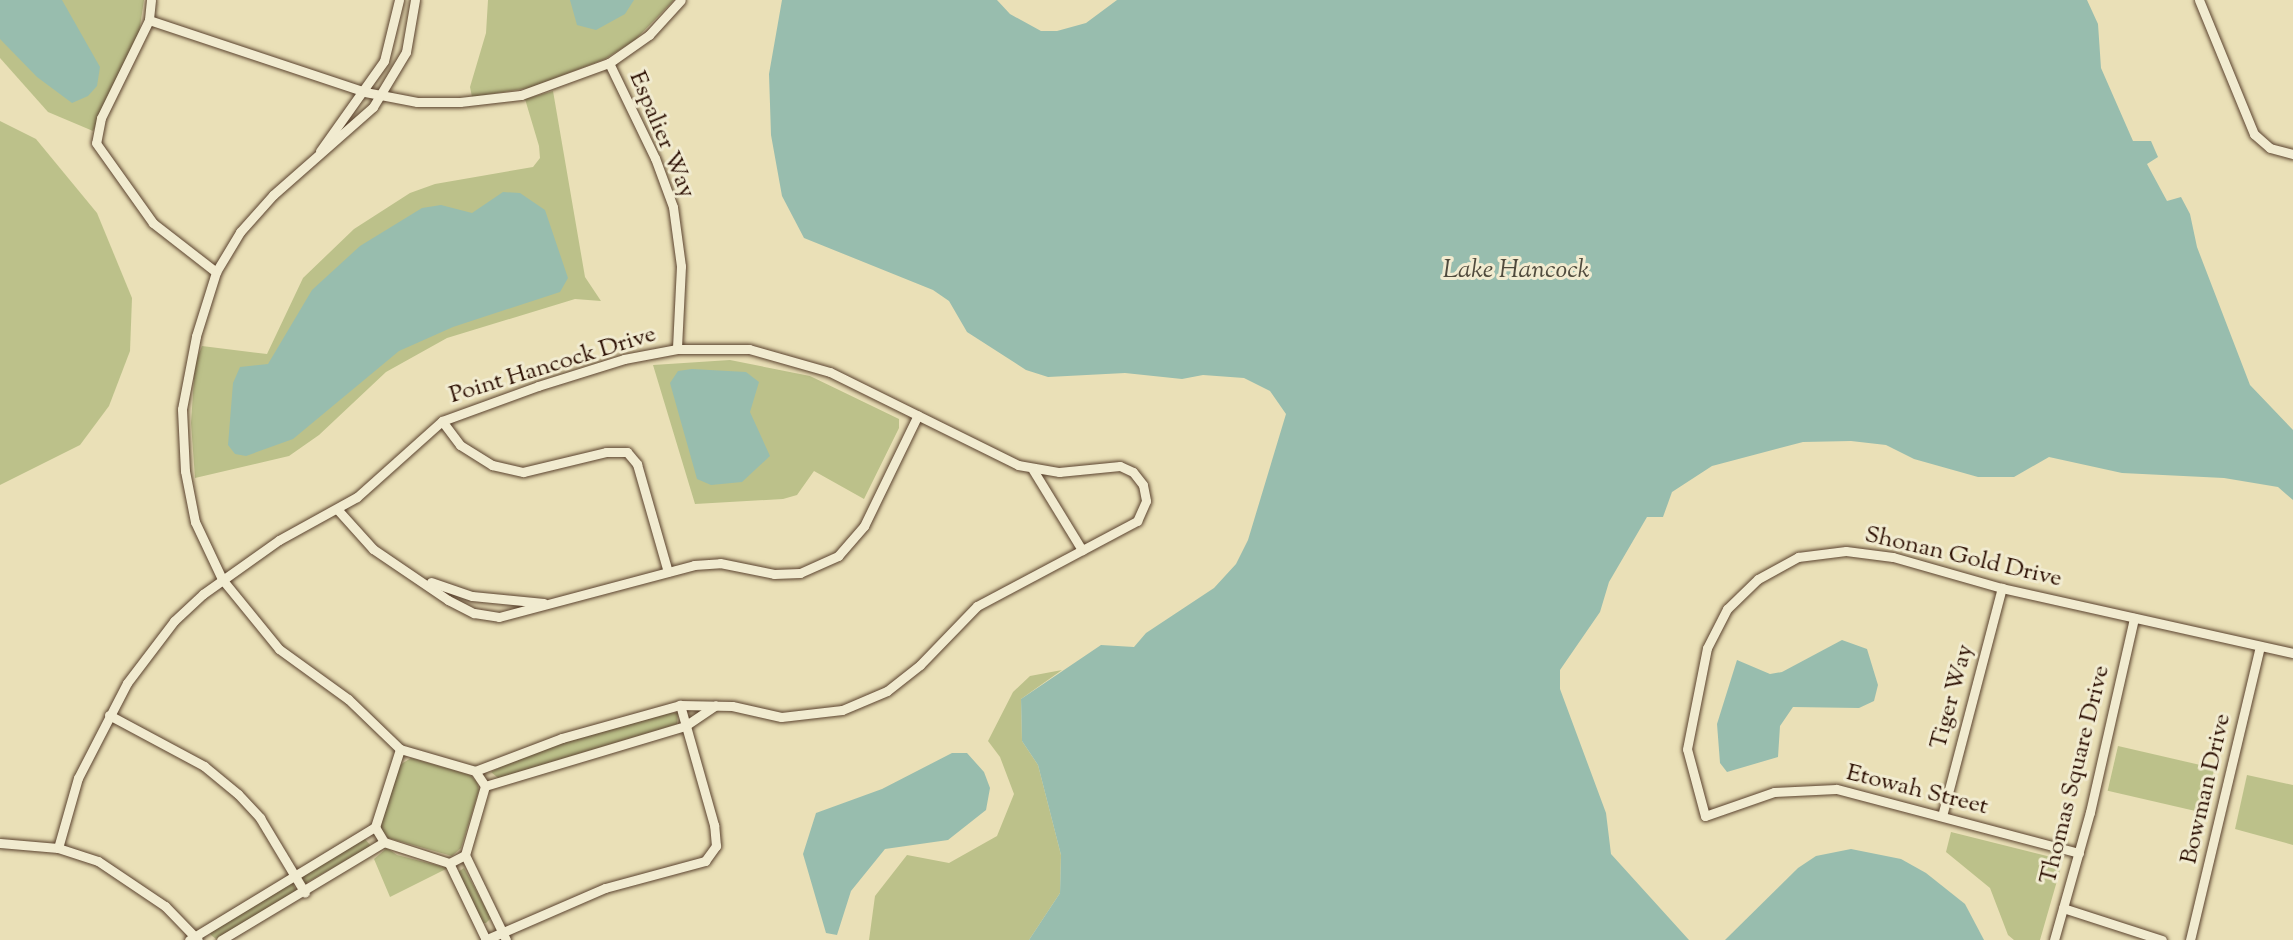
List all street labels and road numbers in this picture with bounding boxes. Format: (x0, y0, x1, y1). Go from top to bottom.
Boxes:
street label: Espalier Way (621, 67, 701, 203)
street label: Point Hancock Drive (446, 321, 660, 411)
street label: Shonan Gold Drive (1862, 521, 2064, 595)
street label: Tiger Way (1925, 641, 1981, 753)
street label: Thomas Square Drive (2035, 663, 2117, 887)
street label: Bowman Drive (2176, 711, 2238, 867)
street label: Etowah Street (1843, 759, 1991, 823)

